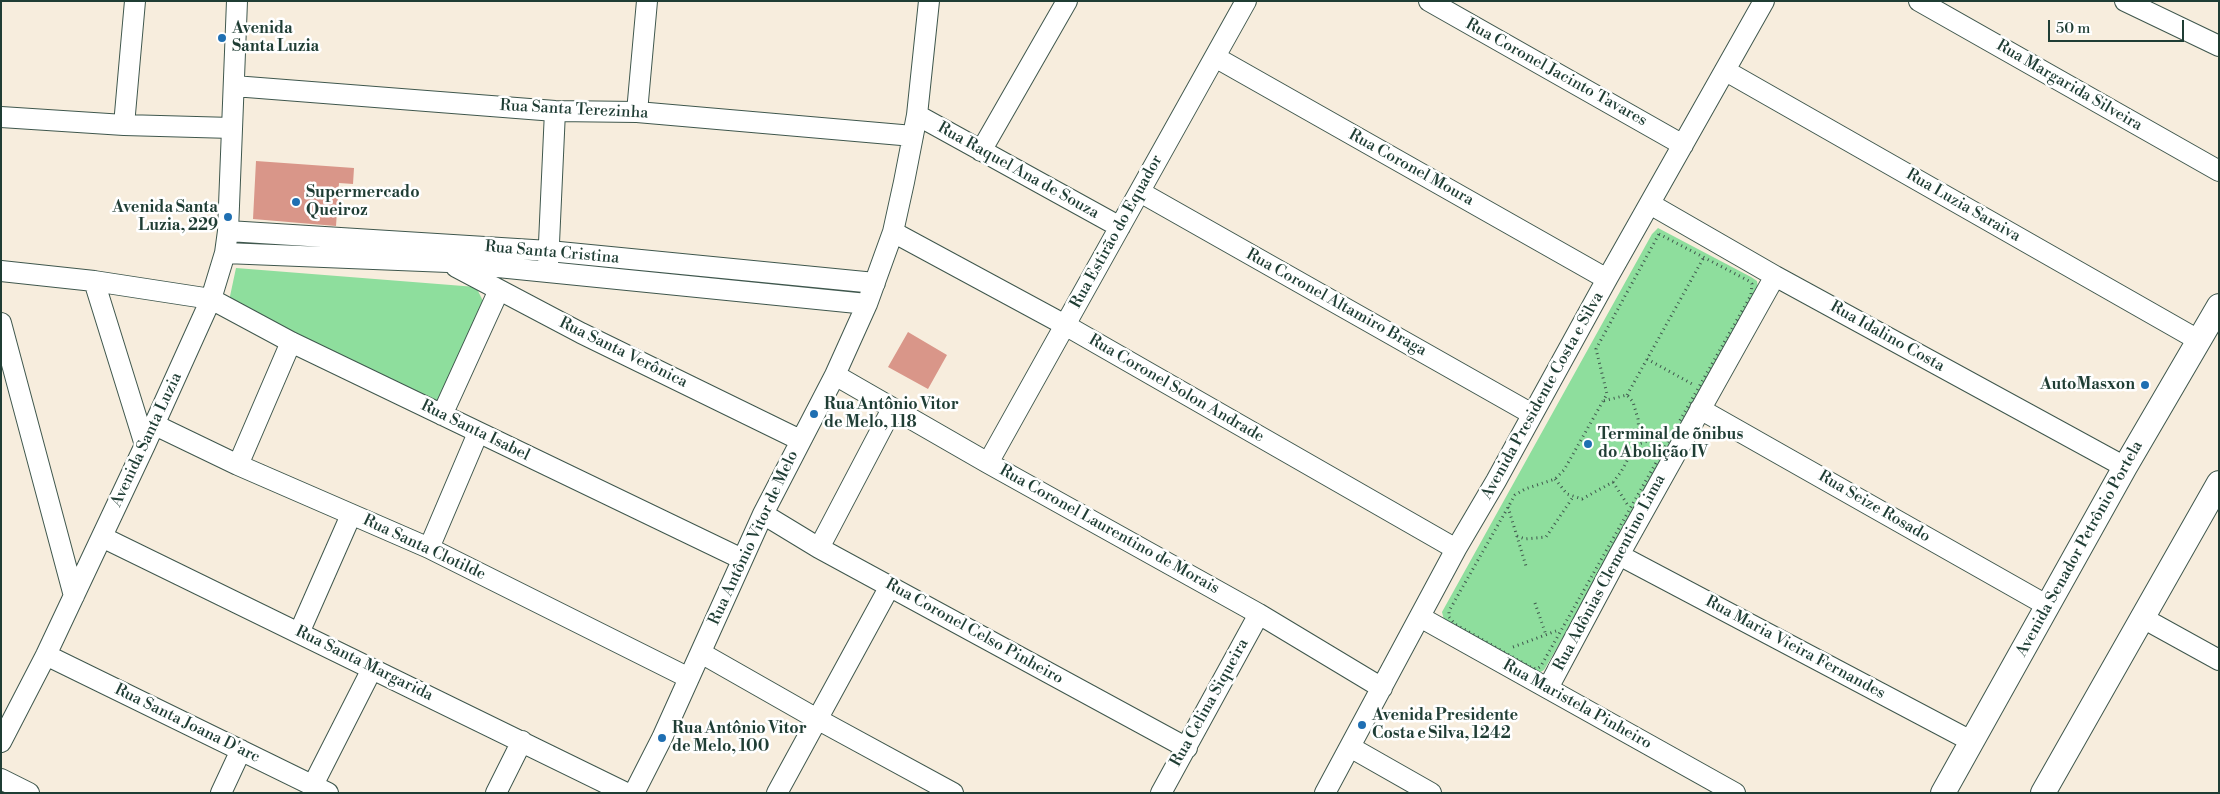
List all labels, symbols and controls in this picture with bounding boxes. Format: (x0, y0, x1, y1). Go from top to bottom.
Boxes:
scale bar (2050, 10, 2186, 42)
street label: Rua Coronel Jacinto Tavares (1462, 15, 1650, 131)
place label: Avenida Santa Luzia (232, 19, 319, 57)
text: 50 m (2056, 19, 2090, 38)
marker: Avenida Santa Luzia (216, 32, 228, 44)
street label: Rua Margarida Silveira (1993, 36, 2145, 136)
street label: Rua Santa Terezinha (499, 97, 649, 123)
street label: Rua Raquel Ana de Souza (934, 119, 1102, 223)
street label: Rua Coronel Moura (1345, 126, 1477, 210)
street label: Rua Estirão do Equador (1067, 152, 1167, 312)
street label: Rua Luzia Saraiva (1902, 165, 2024, 247)
place label: Supermercado Queiroz (306, 183, 420, 221)
marker: Supermercado Queiroz (290, 196, 302, 208)
place label: Avenida Santa Luzia, 229 (112, 198, 218, 236)
marker: Avenida Santa Luzia, 229 (222, 211, 234, 223)
street label: Rua Santa Cristina (484, 238, 620, 268)
street label: Rua Coronel Altamiro Braga (1242, 245, 1430, 361)
street label: Avenida Presidente Costa e Silva (1478, 289, 1608, 503)
street label: Rua Idalino Costa (1826, 298, 1948, 376)
street label: Rua Santa Verônica (556, 314, 690, 392)
street label: Rua Coronel Solon Andrade (1085, 331, 1267, 447)
street label: Avenida Santa Luzia (107, 370, 187, 510)
place label: AutoMasxon (2040, 375, 2135, 395)
marker: AutoMasxon (2139, 379, 2151, 391)
place label: Rua Antônio Vitor de Melo, 118 (824, 395, 959, 433)
street label: Rua Santa Isabel (417, 396, 533, 466)
marker: Rua Antônio Vitor de Melo, 118 (808, 408, 820, 420)
place label: Terminal de õnibus do Abolição IV (1598, 425, 1743, 463)
marker: Terminal de õnibus do Abolição IV (1582, 438, 1594, 450)
street label: Avenida Senador Petrônio Portela (2013, 438, 2147, 660)
street label: Rua Antônio Vitor de Melo (705, 448, 803, 628)
street label: Rua Coronel Laurentino de Morais (996, 461, 1222, 599)
street label: Rua Seize Rosado (1815, 467, 1933, 547)
street label: Rua Adônias Clementino Lima (1550, 471, 1670, 675)
street label: Rua Santa Clotilde (360, 511, 488, 585)
street label: Rua Coronel Celso Pinheiro (882, 575, 1066, 689)
street label: Rua Maria Vieira Fernandes (1702, 592, 1888, 704)
street label: Rua Santa Margarida (292, 622, 436, 706)
street label: Rua Celina Siqueira (1167, 636, 1253, 770)
street label: Rua Maristela Pinheiro (1499, 656, 1655, 754)
street label: Rua Santa Joana D'arc (111, 680, 263, 768)
place label: Avenida Presidente Costa e Silva, 1242 (1372, 706, 1518, 744)
place label: Rua Antônio Vitor de Melo, 100 (672, 719, 807, 757)
marker: Avenida Presidente Costa e Silva, 1242 (1356, 719, 1368, 731)
marker: Rua Antônio Vitor de Melo, 100 (656, 732, 668, 744)

